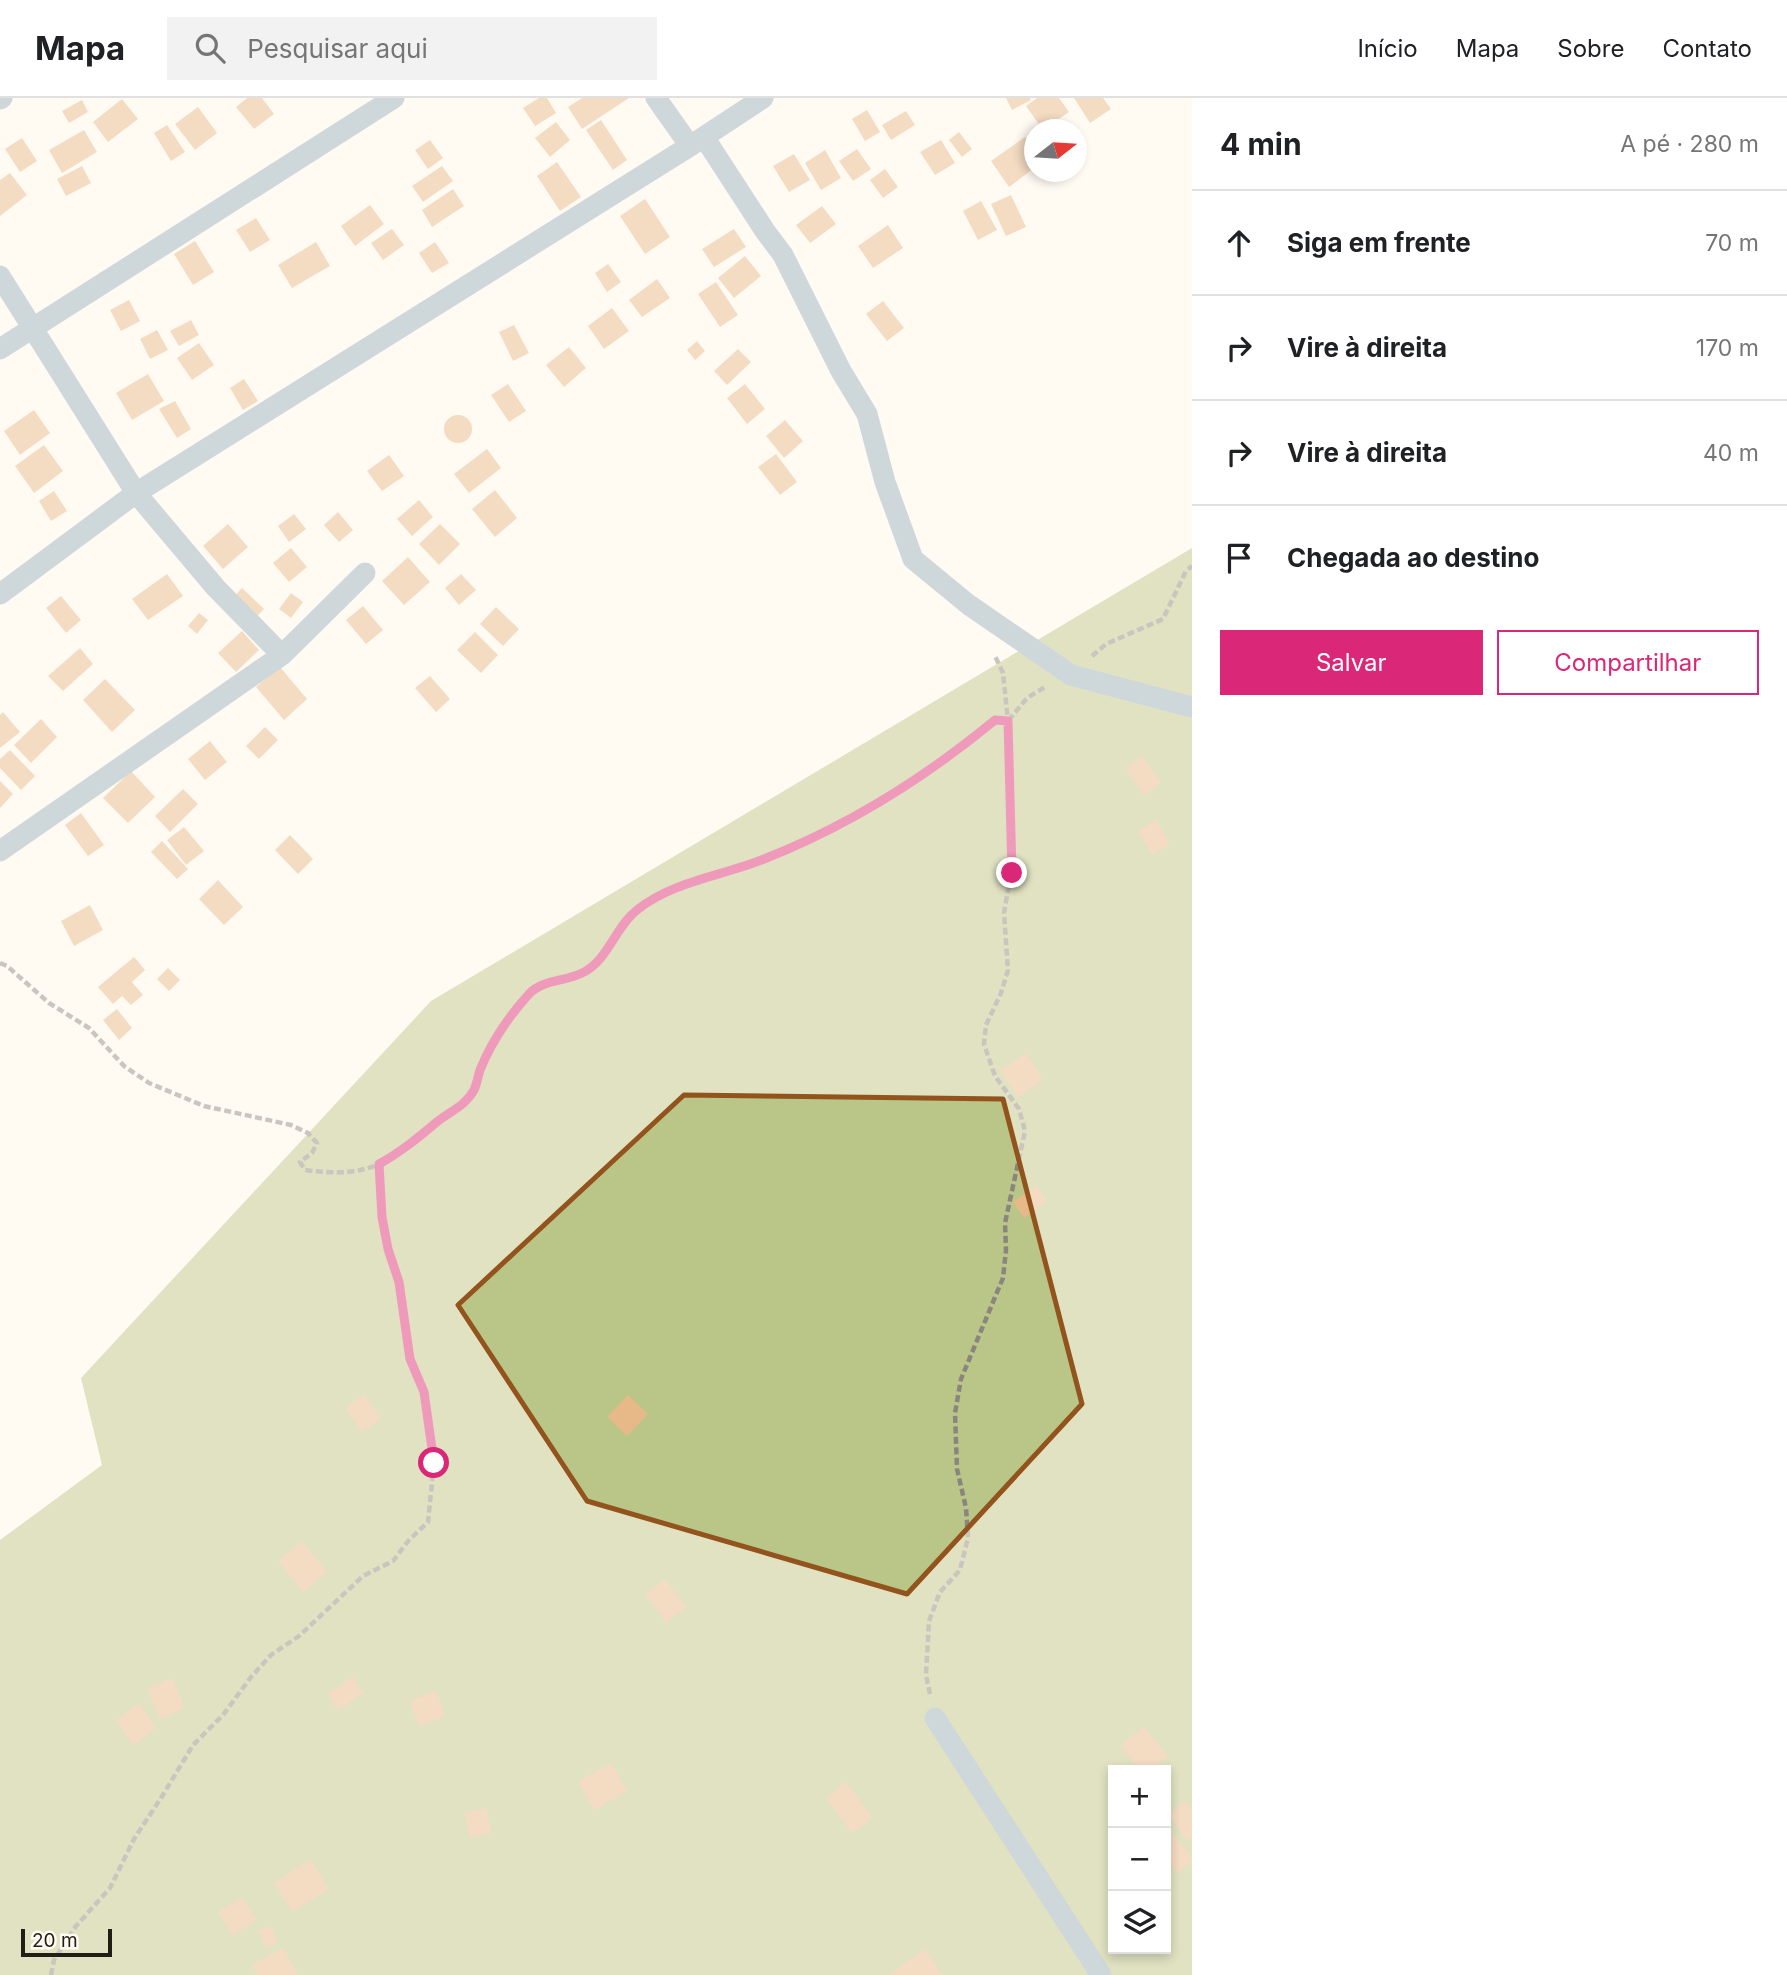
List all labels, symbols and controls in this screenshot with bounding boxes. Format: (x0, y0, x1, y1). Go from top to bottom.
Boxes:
search box (167, 17, 657, 80)
text: Mapa (35, 28, 125, 68)
icon: search (191, 29, 229, 67)
text: Pesquisar aqui (247, 33, 428, 64)
text: Início (1357, 34, 1418, 63)
text: Mapa (1456, 34, 1519, 63)
text: Sobre (1557, 34, 1624, 63)
text: Contato (1662, 34, 1752, 63)
north arrow (1024, 119, 1087, 182)
text: 4 min (1220, 126, 1302, 162)
text: A pé · 280 m (1620, 130, 1759, 158)
icon: ahead (1220, 224, 1258, 262)
text: Siga em frente (1287, 227, 1471, 258)
text: 70 m (1705, 229, 1759, 257)
icon: right (1220, 329, 1258, 367)
text: Vire à direita (1287, 332, 1447, 363)
text: 170 m (1696, 334, 1759, 362)
icon: right (1220, 434, 1258, 472)
text: Vire à direita (1287, 437, 1447, 468)
text: 40 m (1703, 439, 1759, 467)
icon: arrive (1220, 539, 1258, 577)
text: Chegada ao destino (1287, 542, 1539, 573)
button: Salvar (1220, 630, 1483, 695)
button: Compartilhar (1497, 630, 1759, 695)
route end (996, 857, 1027, 888)
route start (418, 1447, 449, 1478)
map controls (1108, 1765, 1171, 1954)
button: + (1108, 1765, 1171, 1828)
button: − (1108, 1828, 1171, 1891)
button: layers (1108, 1891, 1171, 1954)
scale bar (21, 1926, 112, 1958)
text: 20 m (32, 1929, 78, 1952)

